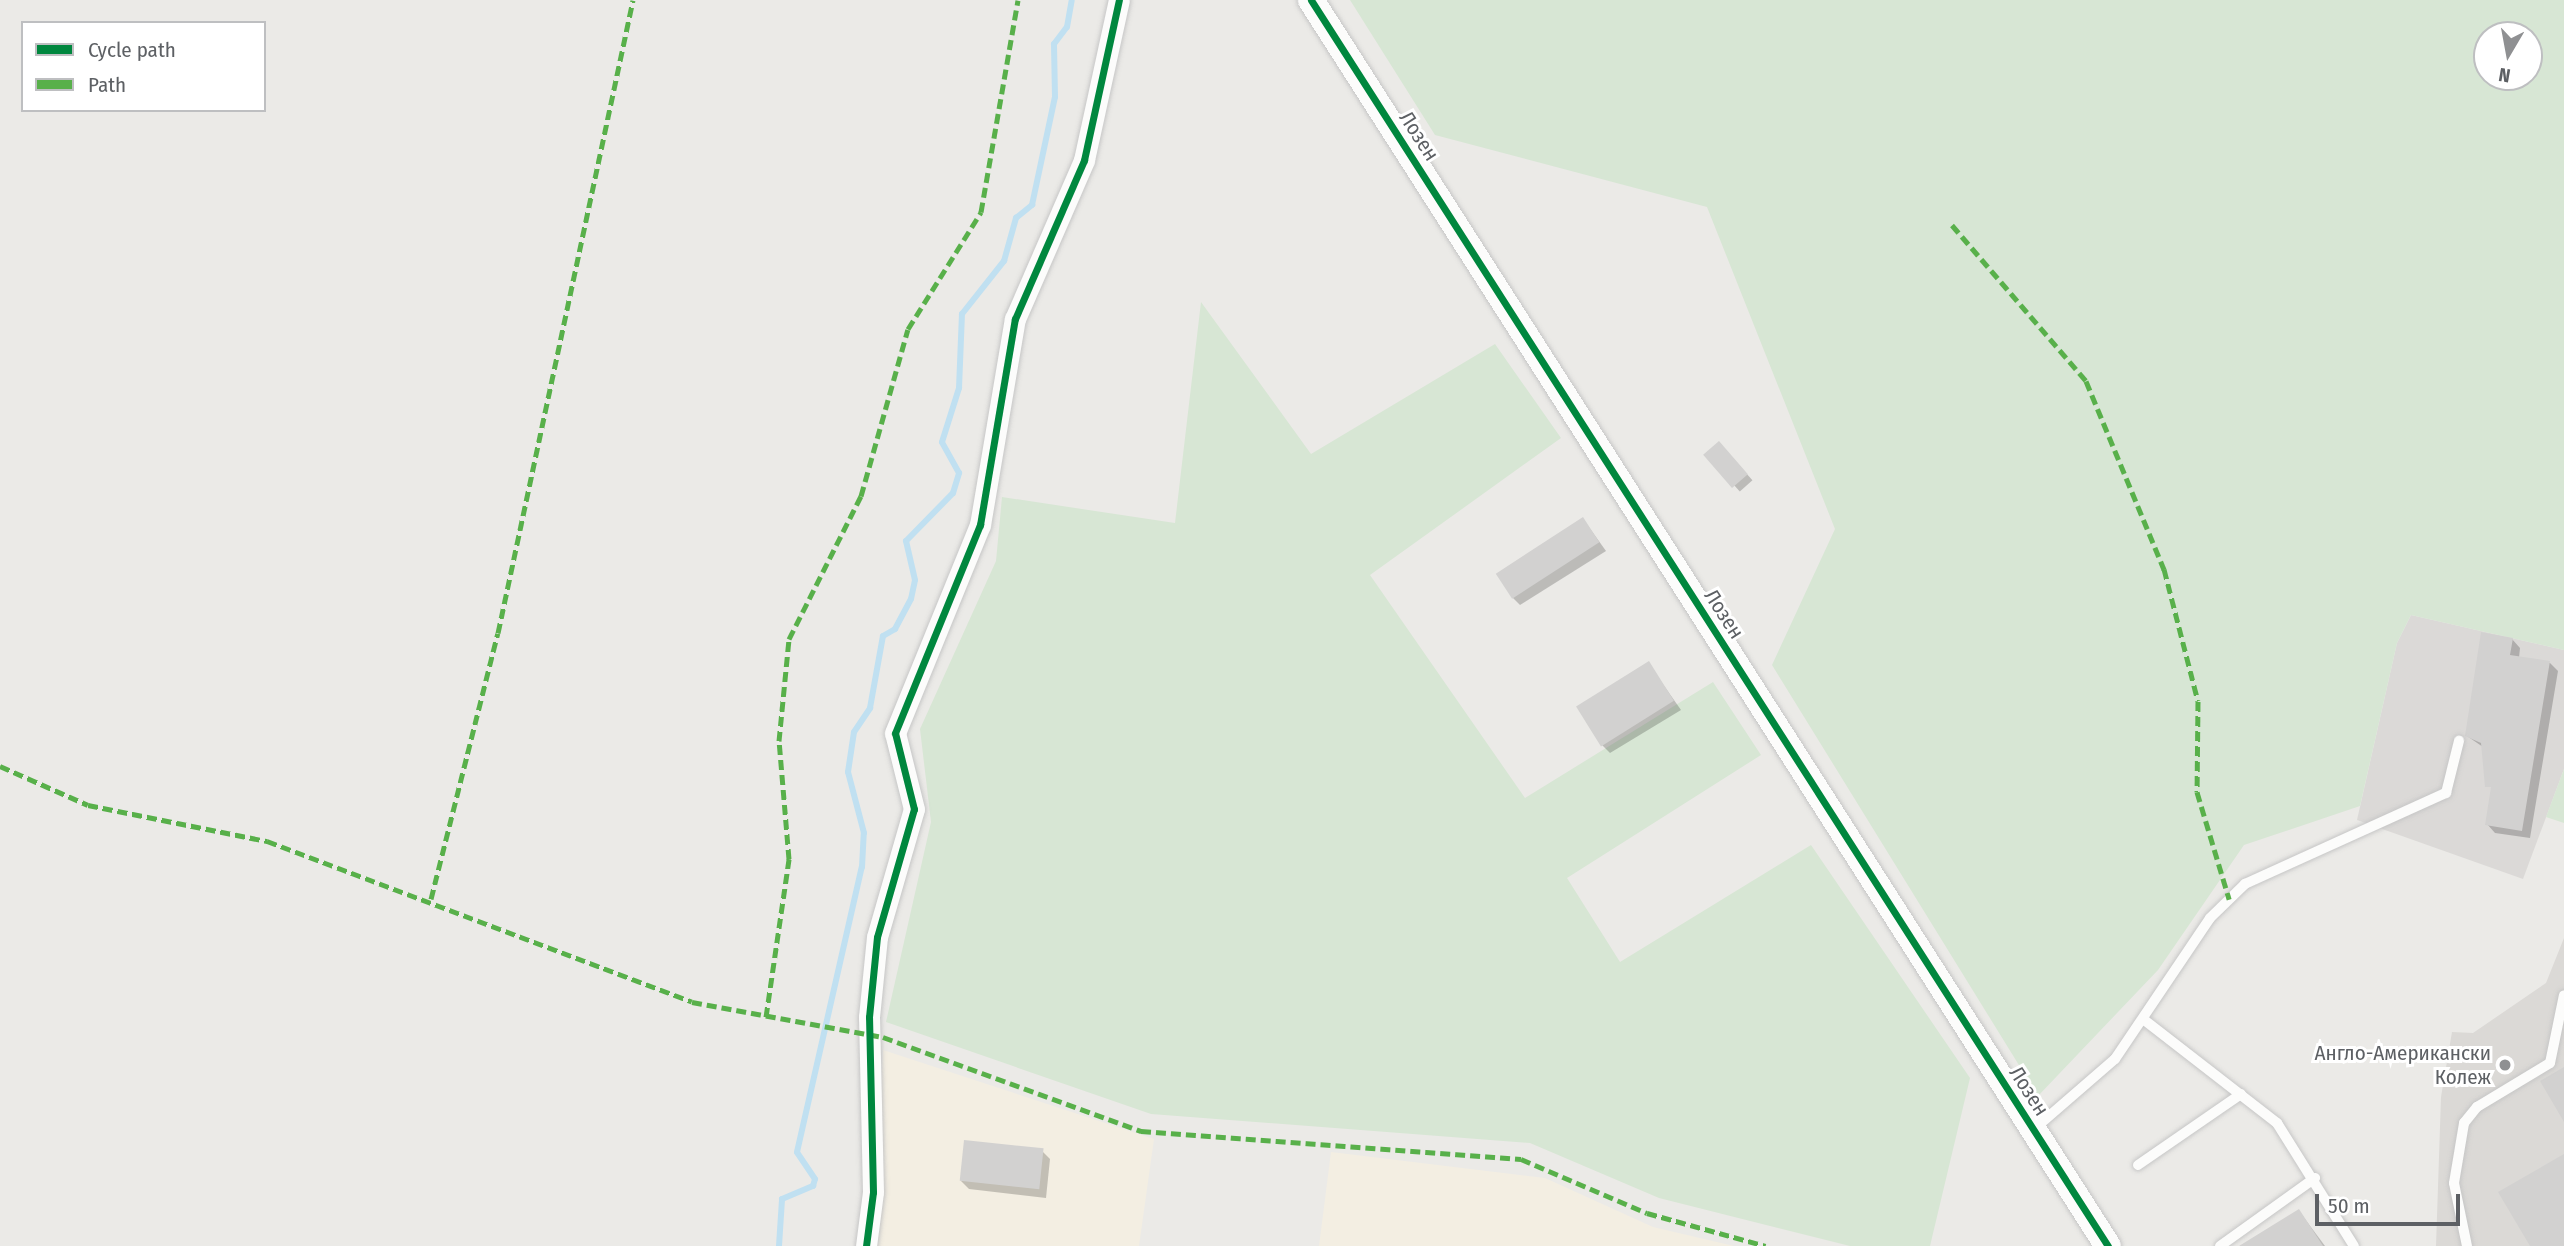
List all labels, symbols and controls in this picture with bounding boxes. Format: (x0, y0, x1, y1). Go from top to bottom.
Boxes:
legend (21, 21, 266, 112)
north arrow (2473, 21, 2543, 91)
text: Cycle path (88, 37, 176, 63)
text: N (2497, 63, 2512, 88)
text: Path (88, 72, 126, 98)
street label: Лозен (1394, 107, 1444, 165)
street label: Лозен (1699, 585, 1749, 643)
place label: Англо-Американски Колеж (2314, 1040, 2491, 1090)
marker: Англо-Американски Колеж (2497, 1057, 2513, 1073)
street label: Лозен (2004, 1062, 2054, 1120)
scale bar (2319, 1180, 2464, 1224)
text: 50 m (2328, 1193, 2370, 1219)

